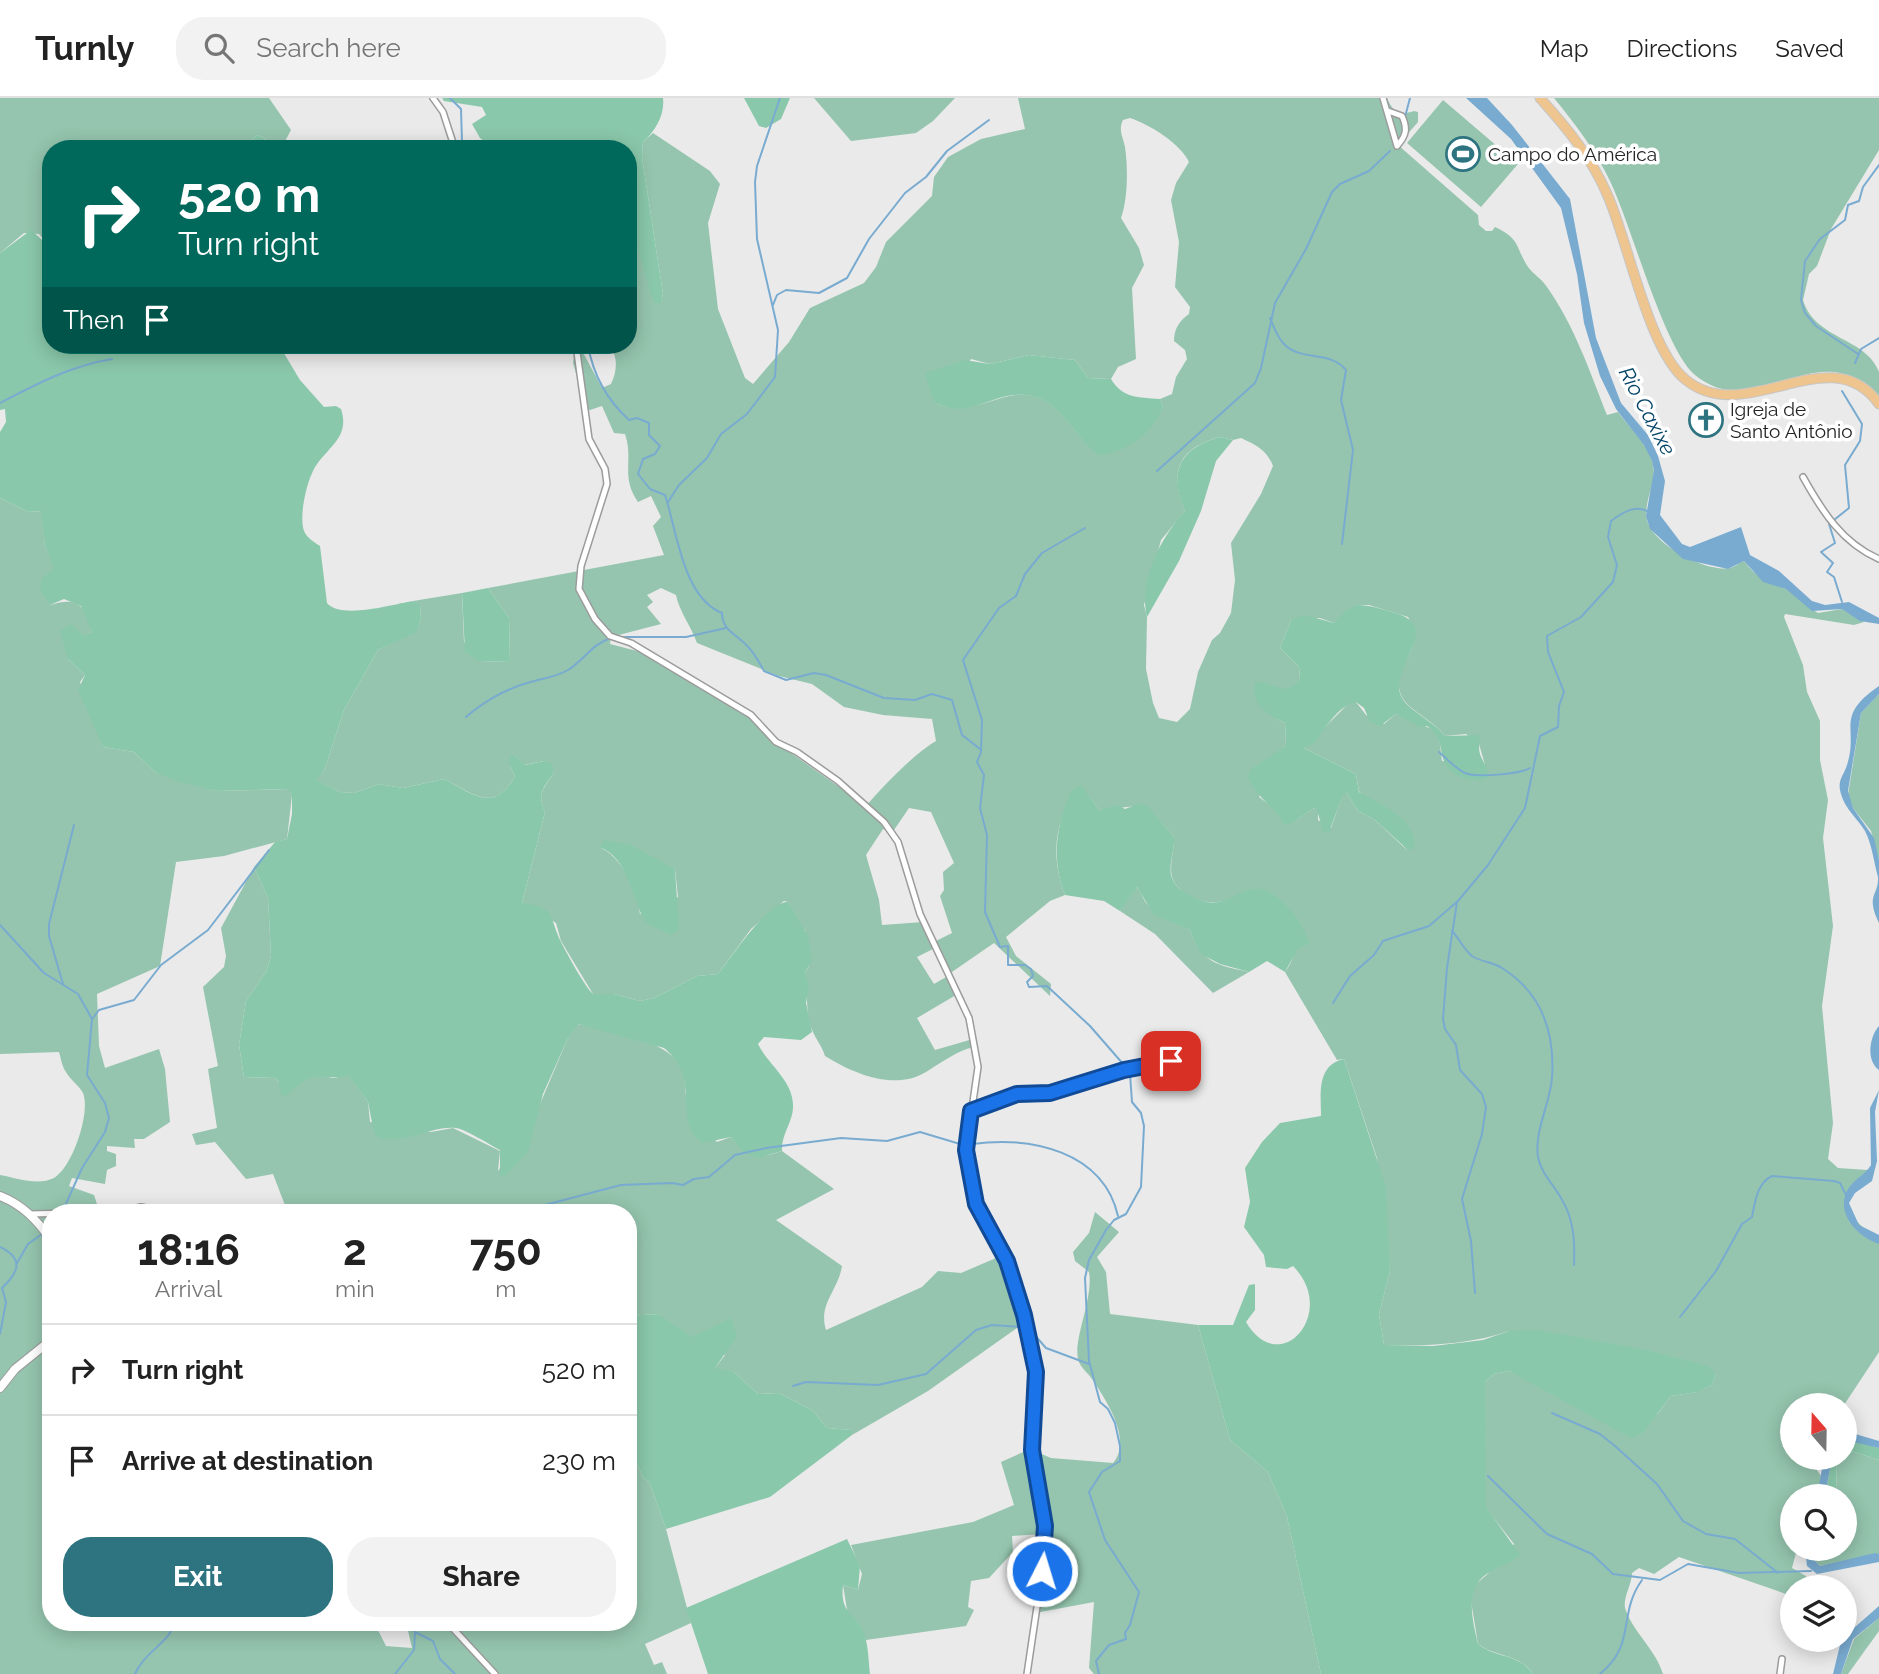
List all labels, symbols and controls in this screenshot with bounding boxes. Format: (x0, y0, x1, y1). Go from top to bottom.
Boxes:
search box (176, 17, 666, 80)
text: Turnly (35, 29, 134, 68)
icon: search (200, 29, 238, 67)
text: Search here (256, 33, 401, 63)
text: Map (1540, 34, 1589, 63)
text: Directions (1627, 34, 1737, 63)
text: Saved (1775, 34, 1844, 63)
sports icon: Campo do América (1444, 135, 1482, 173)
place label: Campo do América (1488, 143, 1657, 165)
text: 520 m (178, 166, 320, 223)
icon: right (63, 168, 154, 259)
text: Turn right (178, 225, 319, 262)
icon: arrive (138, 301, 176, 339)
text: Then (63, 305, 124, 335)
water label: Rio Caxixe (1614, 362, 1681, 459)
place label: Igreja de Santo Antônio (1730, 398, 1852, 442)
church icon: Igreja de Santo Antônio (1687, 401, 1725, 439)
pin (1141, 1031, 1201, 1091)
icon: arrive (1152, 1042, 1190, 1080)
text: 18:16 (137, 1226, 240, 1275)
text: 2 (343, 1226, 367, 1275)
text: 750 (470, 1226, 542, 1275)
text: Arrival (155, 1275, 222, 1302)
text: min (335, 1275, 375, 1302)
text: m (495, 1275, 516, 1302)
icon: right (63, 1351, 101, 1389)
text: Turn right (122, 1355, 243, 1385)
text: 520 m (542, 1355, 616, 1385)
north arrow (1780, 1393, 1857, 1470)
map controls (1780, 1393, 1857, 1652)
icon: arrive (63, 1442, 101, 1480)
text: Arrive at destination (122, 1446, 373, 1476)
text: 230 m (542, 1446, 616, 1476)
button: search (1780, 1484, 1857, 1561)
position arrow (1005, 1534, 1079, 1608)
button: Exit (63, 1537, 333, 1617)
button: Share (347, 1537, 616, 1617)
button: layers (1780, 1575, 1857, 1652)

